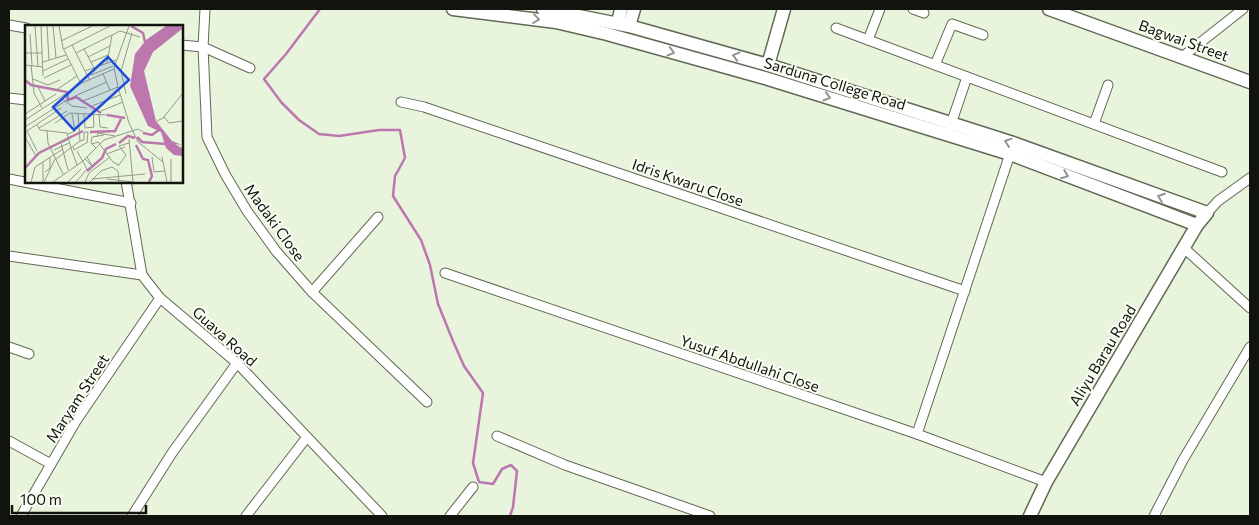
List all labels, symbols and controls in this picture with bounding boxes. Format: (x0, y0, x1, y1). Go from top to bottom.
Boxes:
one-way arrow (532, 14, 541, 24)
street label: Bagwai Street (1137, 15, 1231, 65)
inset map (25, 25, 182, 182)
one-way arrow (667, 46, 675, 57)
one-way arrow (733, 52, 741, 62)
street label: Sarduna College Road (762, 53, 908, 113)
one-way arrow (822, 92, 831, 102)
one-way arrow (1005, 137, 1013, 147)
street label: Idris Kwaru Close (630, 155, 746, 210)
one-way arrow (1060, 169, 1069, 179)
street label: Madaki Close (241, 180, 309, 264)
one-way arrow (1157, 192, 1166, 202)
street label: Aliyu Barau Road (1065, 301, 1139, 409)
street label: Guava Road (189, 302, 261, 370)
street label: Yusuf Abdullahi Close (678, 331, 822, 395)
street label: Maryam Street (42, 350, 112, 446)
scale bar (12, 482, 146, 514)
text: 100 m (20, 490, 62, 508)

